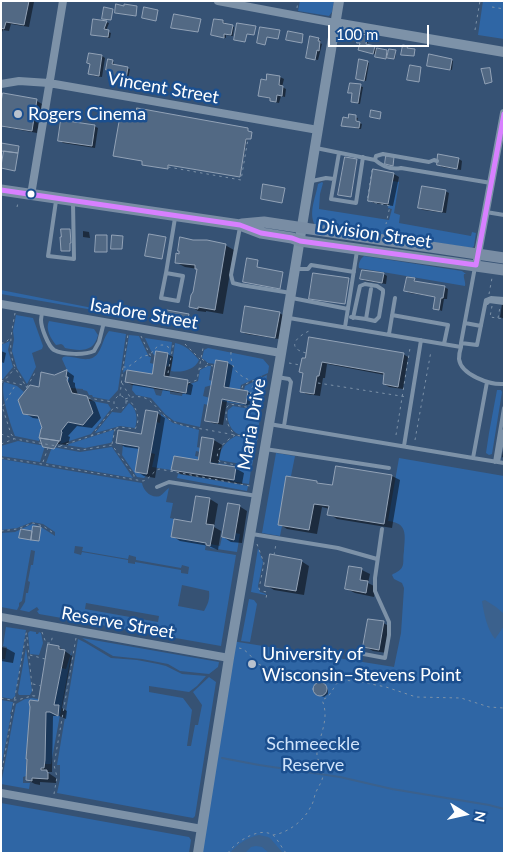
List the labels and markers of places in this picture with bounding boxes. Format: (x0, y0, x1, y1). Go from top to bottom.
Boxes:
place label: Rogers Cinema (28, 103, 146, 125)
marker: Rogers Cinema (12, 108, 24, 120)
unlabelled marker (26, 189, 36, 199)
place label: University of Wisconsin–Stevens Point (262, 643, 461, 686)
marker: University of Wisconsin–Stevens Point (246, 658, 258, 670)

